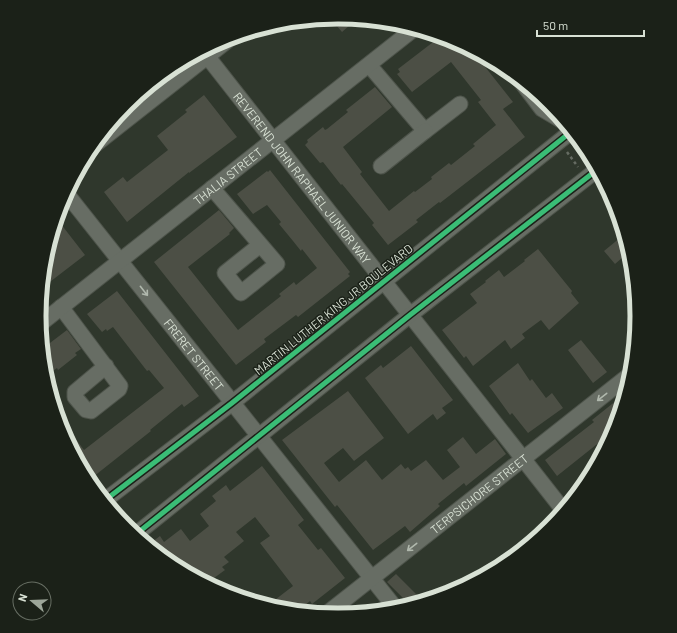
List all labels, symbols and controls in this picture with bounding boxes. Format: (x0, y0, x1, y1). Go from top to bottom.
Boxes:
scale bar (537, 12, 644, 38)
text: 50 m (543, 18, 568, 32)
street label: REVEREND JOHN RAPHAEL JUNIOR WAY (231, 89, 374, 266)
street label: THALIA STREET (190, 144, 265, 207)
street label: MARTIN LUTHER KING JR BOULEVARD (251, 241, 415, 377)
one-way arrow (140, 286, 148, 297)
street label: FRERET STREET (161, 316, 227, 393)
one-way arrow (596, 393, 607, 401)
street label: TERPSICHORE STREET (427, 451, 531, 537)
one-way arrow (406, 542, 417, 551)
north arrow (12, 581, 52, 621)
text: N (15, 592, 29, 603)

